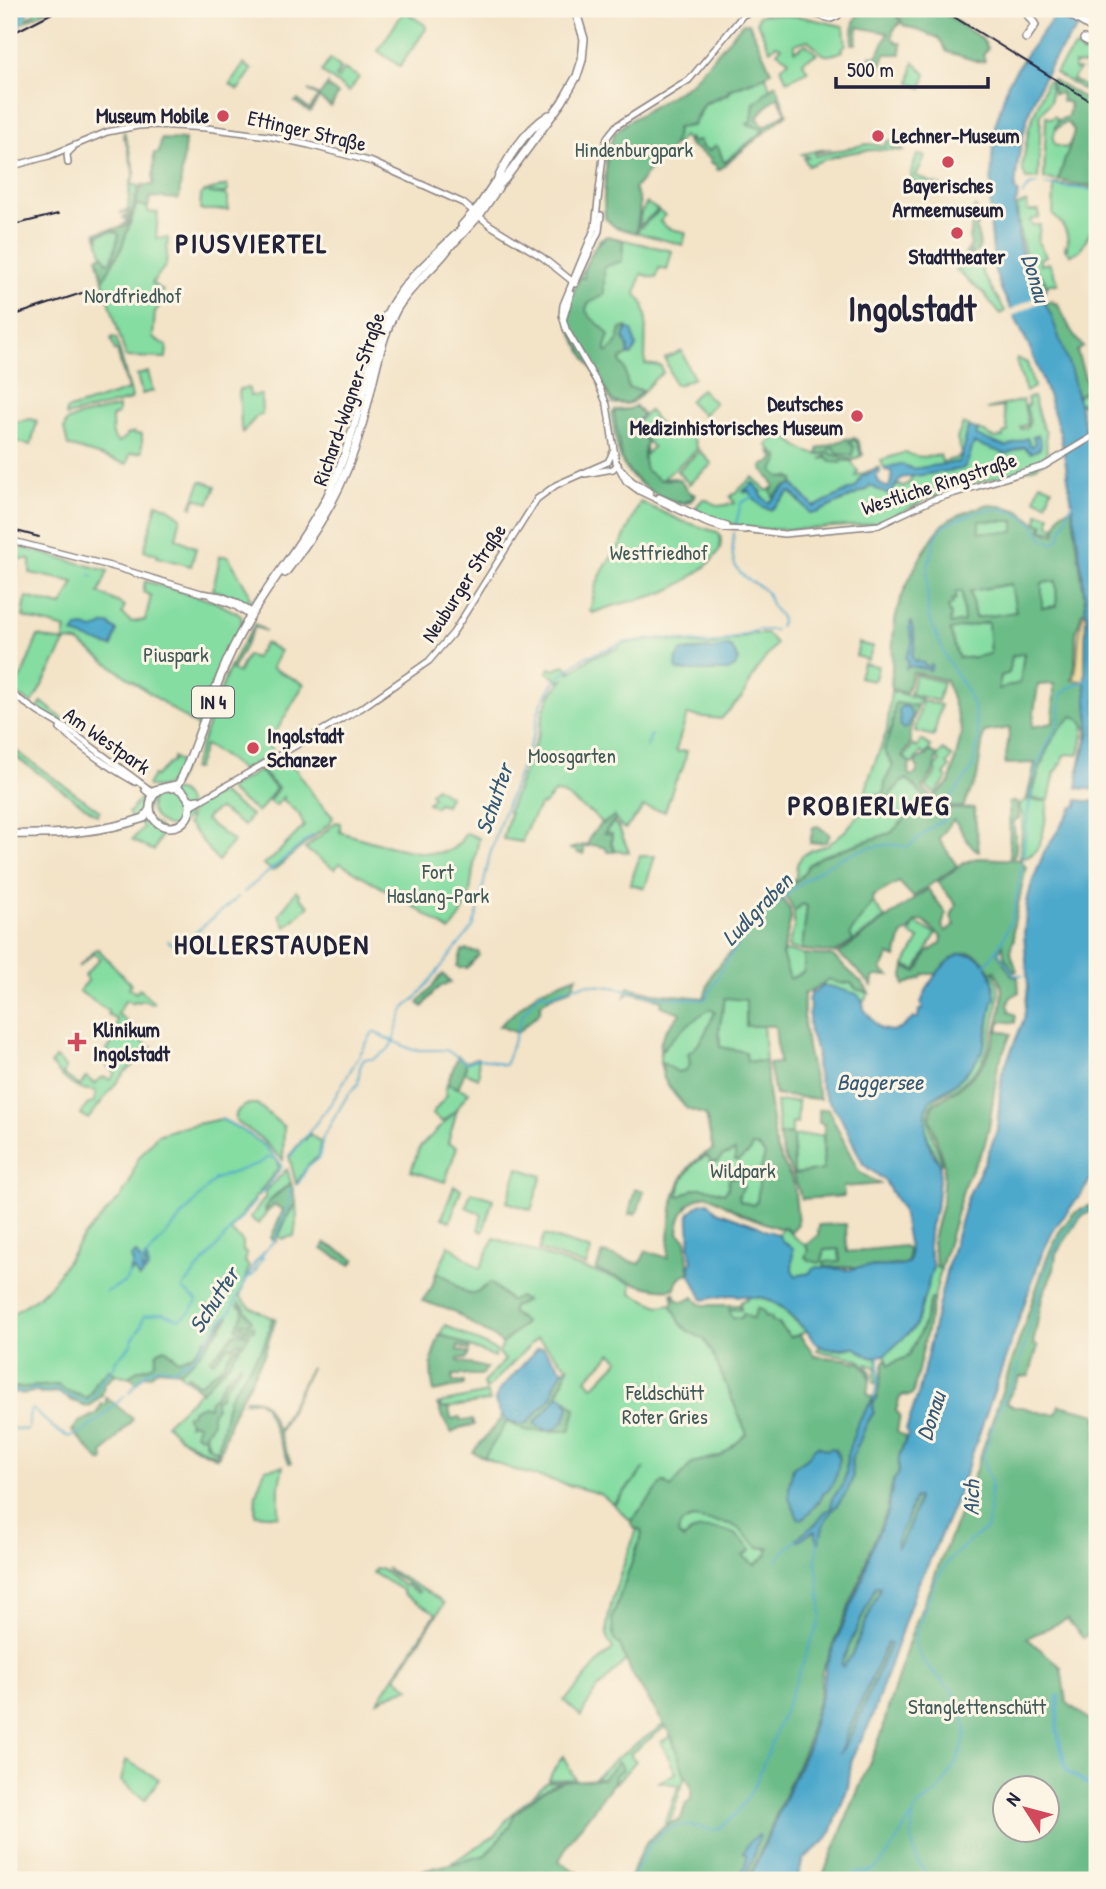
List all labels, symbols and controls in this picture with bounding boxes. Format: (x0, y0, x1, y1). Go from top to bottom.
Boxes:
scale bar (836, 46, 989, 90)
text: 500 m (847, 55, 894, 84)
place label: Museum Mobile (96, 101, 210, 130)
street label: Ettinger Straße (245, 103, 369, 158)
marker: Museum Mobile (215, 108, 231, 124)
place label: Lechner-Museum (892, 121, 1020, 150)
marker: Lechner-Museum (870, 128, 886, 144)
park label: Hindenburgpark (575, 135, 694, 164)
marker: Bayerisches Armeemuseum (940, 154, 956, 170)
place label: Bayerisches Armeemuseum (892, 171, 1004, 224)
district label: PIUSVIERTEL (175, 224, 329, 262)
marker: Stadttheater (949, 225, 965, 241)
place label: Stadttheater (909, 242, 1006, 271)
water label: Donau (1015, 250, 1059, 307)
park label: Nordfriedhof (84, 281, 182, 310)
district label: Ingolstadt (848, 285, 977, 333)
street label: Richard-Wagner-Straße (305, 308, 392, 489)
place label: Deutsches Medizinhistorisches Museum (630, 389, 843, 442)
marker: Deutsches Medizinhistorisches Museum (849, 408, 865, 424)
street label: Westliche Ringstraße (858, 445, 1020, 522)
street label: Neuburger Straße (414, 518, 513, 648)
park label: Westfriedhof (610, 538, 709, 567)
park label: Piuspark (143, 640, 209, 669)
road number: IN 4 (192, 687, 234, 718)
street label: Am Westpark (58, 700, 157, 781)
place label: Ingolstadt Schanzer (267, 721, 345, 774)
marker: Ingolstadt Schanzer (245, 740, 261, 756)
park label: Moosgarten (528, 741, 616, 770)
water label: Schutter (467, 757, 521, 838)
district label: PROBIERLWEG (787, 786, 951, 824)
park label: Fort Haslang-Park (387, 857, 489, 910)
water label: Ludlgraben (714, 864, 801, 952)
district label: HOLLERSTAUDEN (174, 925, 370, 963)
place label: Klinikum Ingolstadt (93, 1015, 171, 1069)
marker: Klinikum Ingolstadt (67, 1032, 87, 1052)
water label: Baggersee (837, 1066, 924, 1098)
park label: Wildpark (710, 1156, 776, 1185)
water label: Schutter (181, 1258, 248, 1338)
park label: Feldschütt Roter Gries (622, 1378, 708, 1431)
water label: Donau (908, 1386, 953, 1444)
water label: Aich (955, 1479, 986, 1516)
park label: Stanglettenschütt (908, 1692, 1047, 1721)
north arrow (990, 1773, 1060, 1843)
text: N (999, 1787, 1026, 1811)

